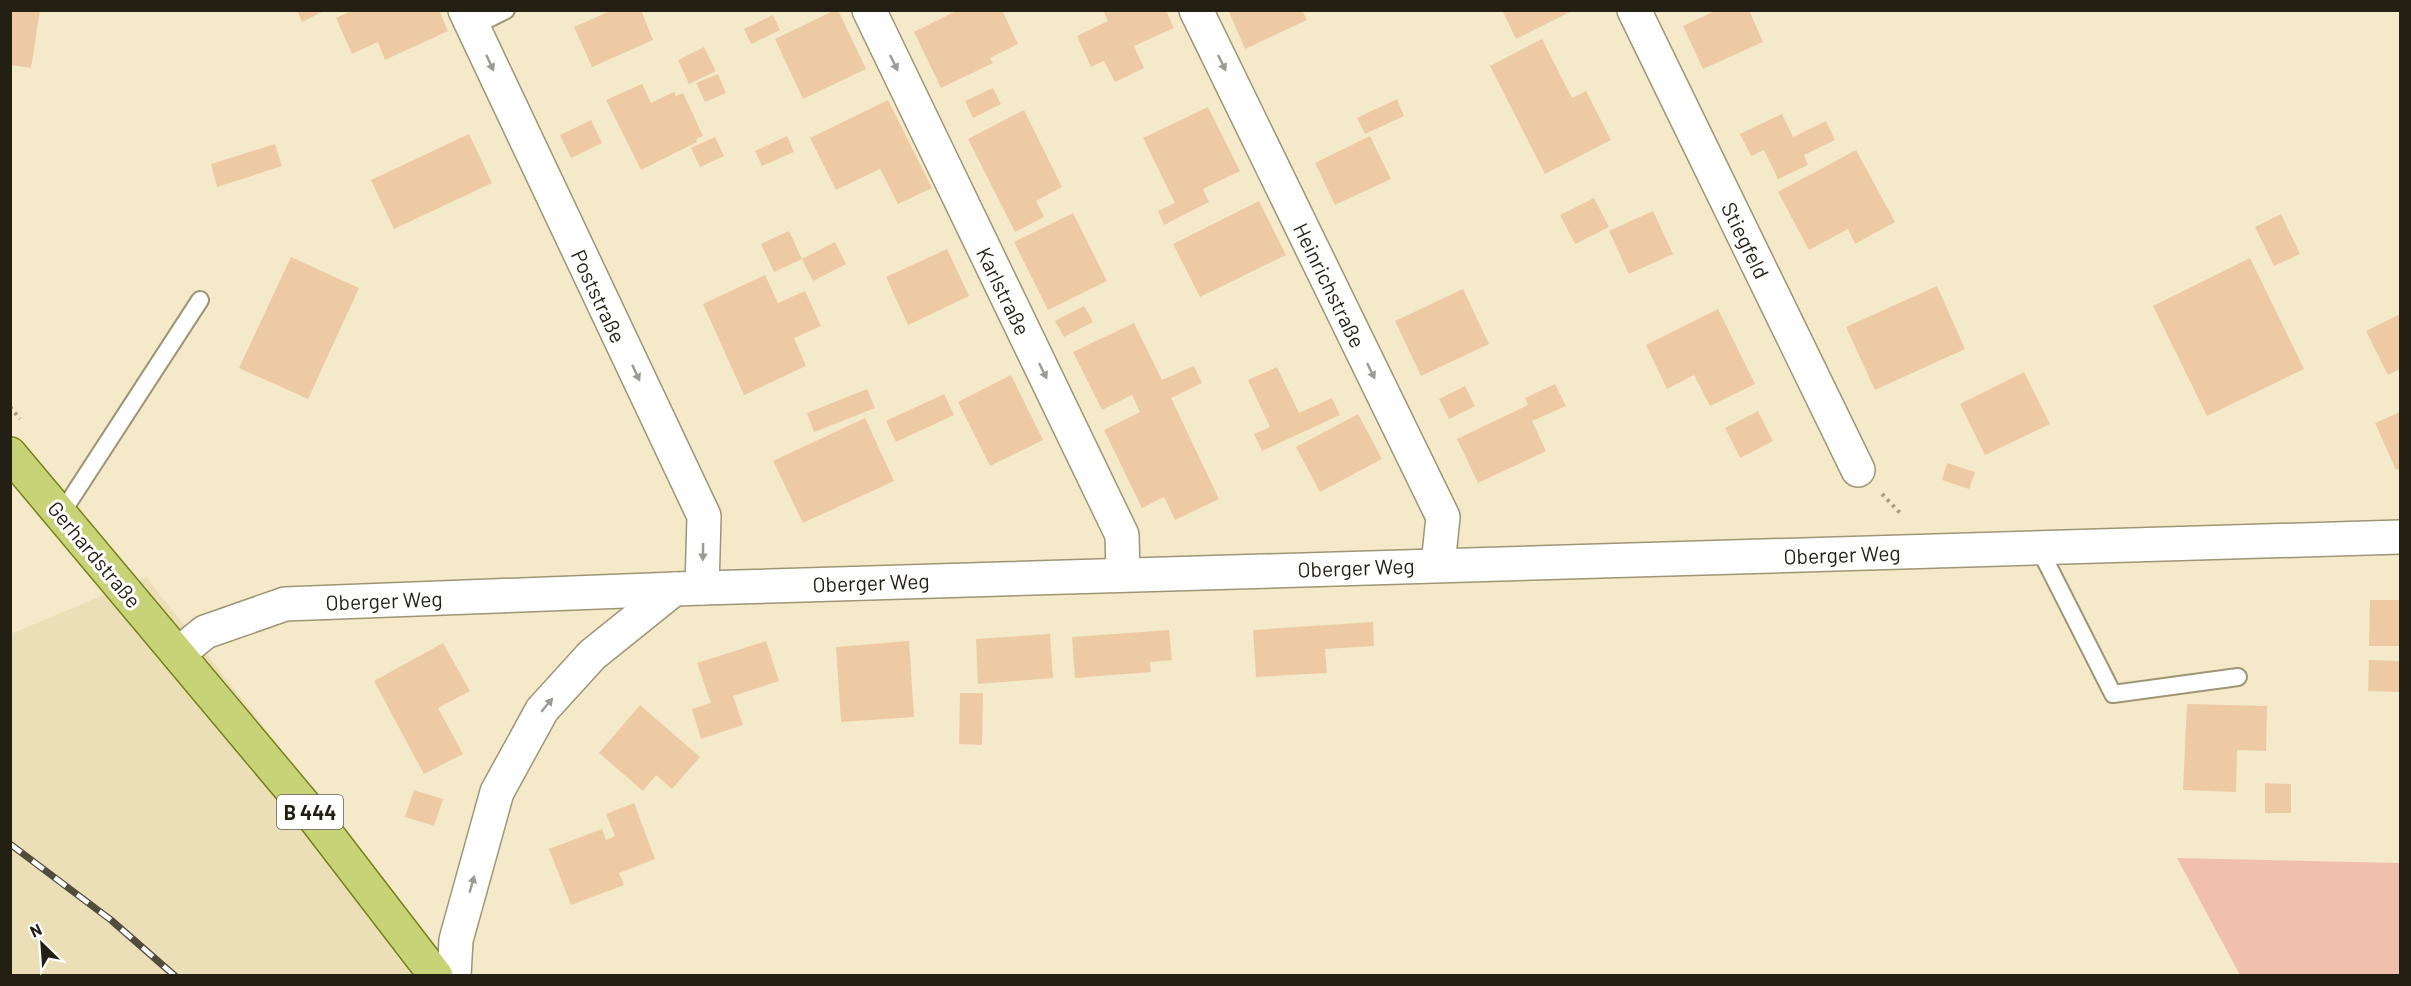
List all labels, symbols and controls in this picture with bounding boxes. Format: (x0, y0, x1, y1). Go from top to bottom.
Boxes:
one-way arrow (485, 55, 494, 72)
one-way arrow (890, 55, 899, 72)
one-way arrow (1217, 55, 1227, 72)
street label: Stiegfeld (1717, 198, 1775, 282)
street label: Heinrichstraße (1289, 218, 1371, 352)
street label: Karlstraße (972, 243, 1036, 339)
street label: Poststraße (567, 245, 631, 347)
one-way arrow (1367, 362, 1376, 379)
one-way arrow (1038, 363, 1048, 380)
one-way arrow (631, 364, 640, 381)
street label: Gerhardstraße (43, 496, 147, 612)
street label: Oberger Weg (1783, 539, 1901, 569)
one-way arrow (698, 543, 708, 562)
street label: Oberger Weg (1297, 552, 1415, 582)
street label: Oberger Weg (812, 567, 930, 597)
street label: Oberger Weg (325, 585, 443, 615)
one-way arrow (540, 697, 553, 713)
road number: B 444 (277, 795, 343, 829)
one-way arrow (467, 874, 477, 893)
north arrow (12, 914, 72, 974)
text: N (27, 919, 44, 941)

